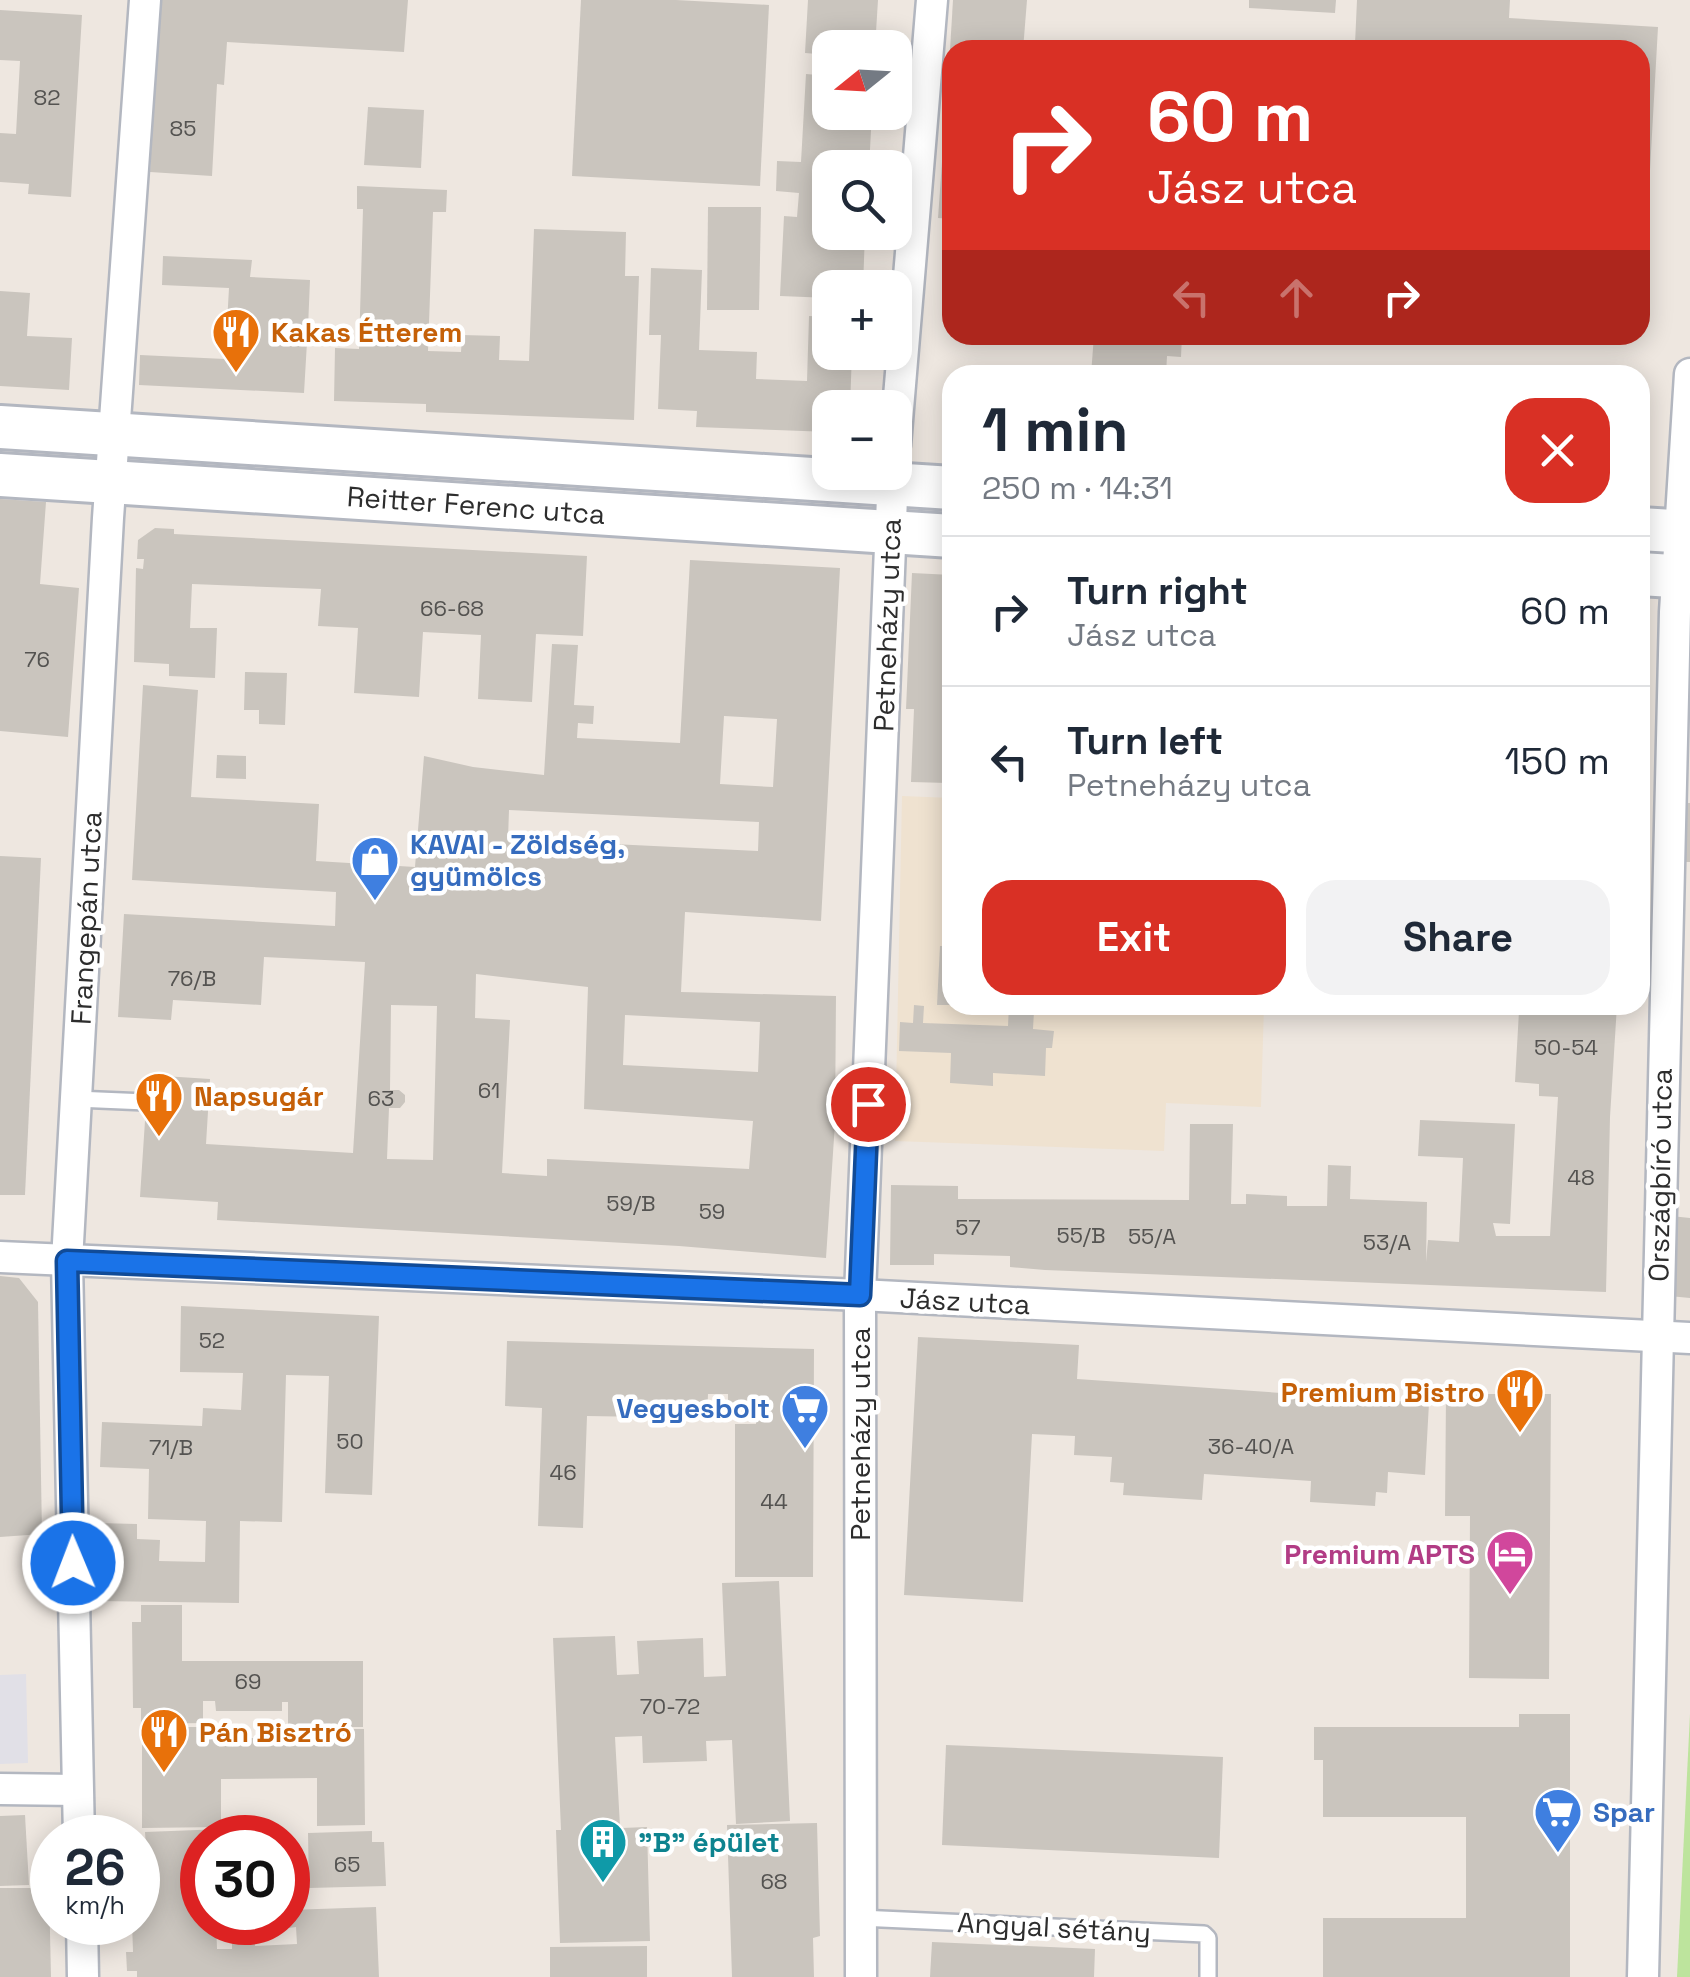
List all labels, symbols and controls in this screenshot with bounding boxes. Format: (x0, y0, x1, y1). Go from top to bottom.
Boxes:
north arrow (812, 30, 912, 130)
map controls (812, 30, 912, 490)
text: 60 m (1147, 72, 1313, 161)
icon: right (982, 80, 1112, 210)
house number: 82 (34, 83, 60, 111)
house number: 85 (170, 114, 196, 142)
button: search (812, 150, 912, 250)
text: Jász utca (1147, 159, 1357, 216)
button: + (812, 270, 912, 370)
icon: left (1164, 270, 1219, 325)
icon: ahead (1269, 270, 1324, 325)
icon: right (1374, 270, 1429, 325)
restaurant icon: Kakas Étterem (210, 306, 262, 374)
place label: Kakas Étterem (271, 314, 462, 350)
button: − (812, 390, 912, 490)
text: 1 min (982, 392, 1129, 469)
button: close (1505, 398, 1610, 503)
text: 250 m · 14:31 (982, 468, 1173, 508)
street label: Reitter Ferenc utca (346, 478, 606, 532)
street label: Petneházy utca (865, 518, 909, 732)
text: Turn right (1067, 567, 1248, 615)
icon: right (982, 584, 1037, 639)
text: 60 m (1520, 587, 1610, 635)
house number: 66-68 (420, 594, 484, 622)
text: Jász utca (1067, 615, 1217, 655)
house number: 76 (24, 645, 50, 673)
text: Turn left (1067, 717, 1223, 765)
icon: left (982, 734, 1037, 789)
text: 150 m (1505, 737, 1610, 785)
text: Petneházy utca (1067, 765, 1311, 805)
street label: Frangepán utca (62, 810, 110, 1026)
place label: KAVAI - Zöldség, gyümölcs (410, 826, 625, 894)
shop icon: KAVAI - Zöldség, gyümölcs (349, 834, 401, 902)
button: Exit (982, 880, 1286, 995)
button: Share (1306, 880, 1610, 995)
house number: 76/B (168, 964, 216, 992)
house number: 50-54 (1534, 1033, 1598, 1061)
pin (826, 1062, 911, 1147)
street label: Országbíró utca (1640, 1068, 1680, 1282)
restaurant icon: Napsugár (133, 1070, 185, 1138)
house number: 61 (478, 1076, 500, 1104)
icon: arrive (841, 1077, 896, 1132)
place label: Napsugár (194, 1078, 324, 1114)
house number: 63 (368, 1084, 394, 1112)
house number: 48 (1567, 1163, 1595, 1191)
house number: 59/B (606, 1189, 656, 1217)
house number: 59 (699, 1197, 725, 1225)
house number: 57 (955, 1213, 981, 1241)
house number: 55/B (1056, 1221, 1106, 1249)
house number: 55/A (1128, 1222, 1176, 1250)
house number: 53/A (1363, 1228, 1411, 1256)
street label: Jász utca (899, 1280, 1031, 1322)
house number: 52 (199, 1326, 225, 1354)
street label: Petneházy utca (842, 1327, 878, 1541)
restaurant icon: Premium Bistro (1494, 1366, 1546, 1434)
place label: Premium Bistro (1281, 1374, 1485, 1410)
supermarket icon: Vegyesbolt (779, 1382, 831, 1450)
place label: Vegyesbolt (616, 1390, 770, 1426)
house number: 50 (336, 1427, 364, 1455)
house number: 36-40/A (1208, 1432, 1294, 1460)
house number: 71/B (149, 1433, 193, 1461)
house number: 46 (549, 1458, 577, 1486)
house number: 44 (760, 1487, 788, 1515)
position arrow (21, 1511, 125, 1615)
hotel icon: Premium APTS (1484, 1528, 1536, 1596)
place label: Premium APTS (1284, 1536, 1475, 1572)
house number: 69 (235, 1667, 261, 1695)
house number: 70-72 (640, 1692, 700, 1720)
restaurant icon: Pán Bisztró (138, 1706, 190, 1774)
place label: Pán Bisztró (199, 1714, 352, 1750)
supermarket icon: Spar (1532, 1786, 1584, 1854)
place label: Spar (1593, 1794, 1655, 1830)
speed limit sign: 30 (180, 1815, 310, 1945)
building icon: "B" épület (577, 1816, 629, 1884)
place label: "B" épület (638, 1824, 780, 1860)
text: 26 (65, 1836, 125, 1900)
house number: 65 (334, 1850, 360, 1878)
house number: 68 (760, 1867, 788, 1895)
text: km/h (65, 1889, 125, 1921)
street label: Angyal sétány (956, 1904, 1152, 1950)

